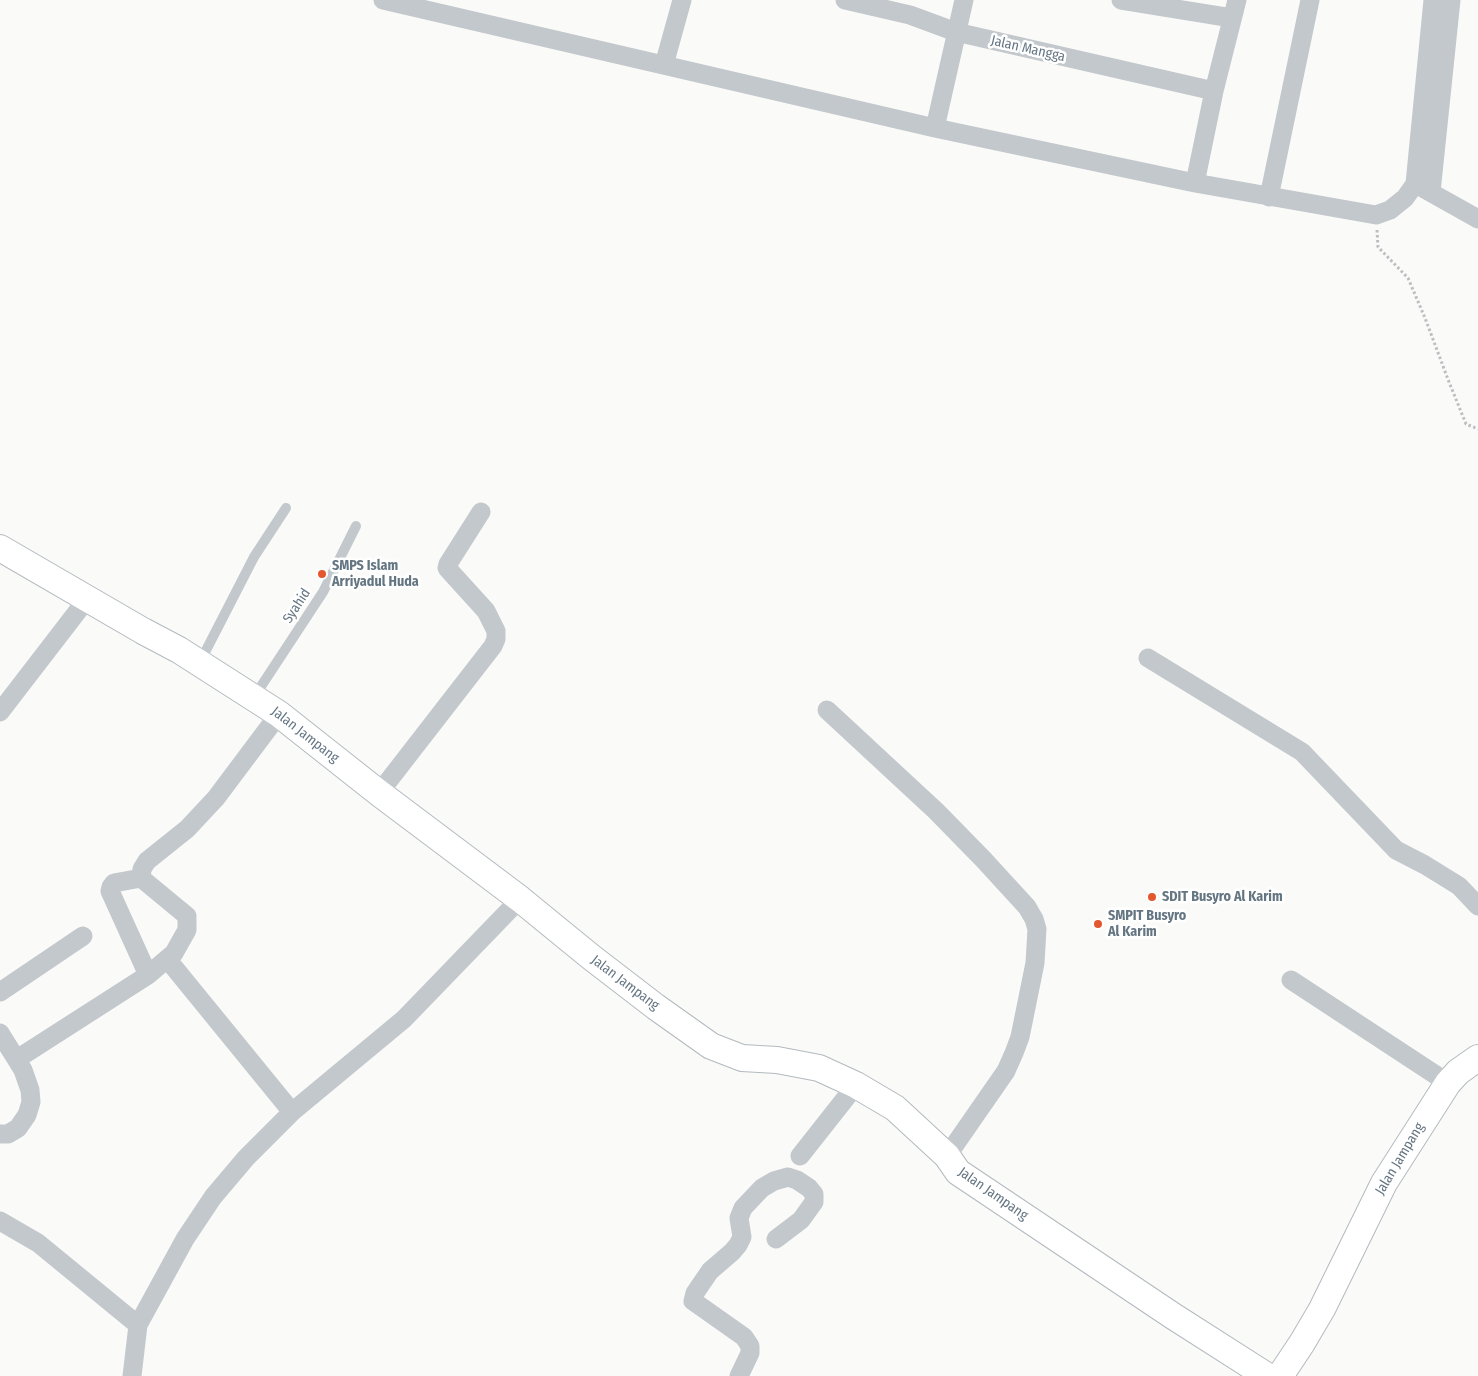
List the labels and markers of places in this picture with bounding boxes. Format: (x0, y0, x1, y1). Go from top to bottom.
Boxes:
place label: SMPS Islam Arriyadul Huda (332, 558, 419, 590)
marker: SMPS Islam Arriyadul Huda (316, 568, 328, 580)
place label: SDIT Busyro Al Karim (1162, 889, 1283, 905)
marker: SDIT Busyro Al Karim (1146, 891, 1158, 903)
place label: SMPIT Busyro Al Karim (1108, 908, 1186, 940)
marker: SMPIT Busyro Al Karim (1092, 918, 1104, 930)

